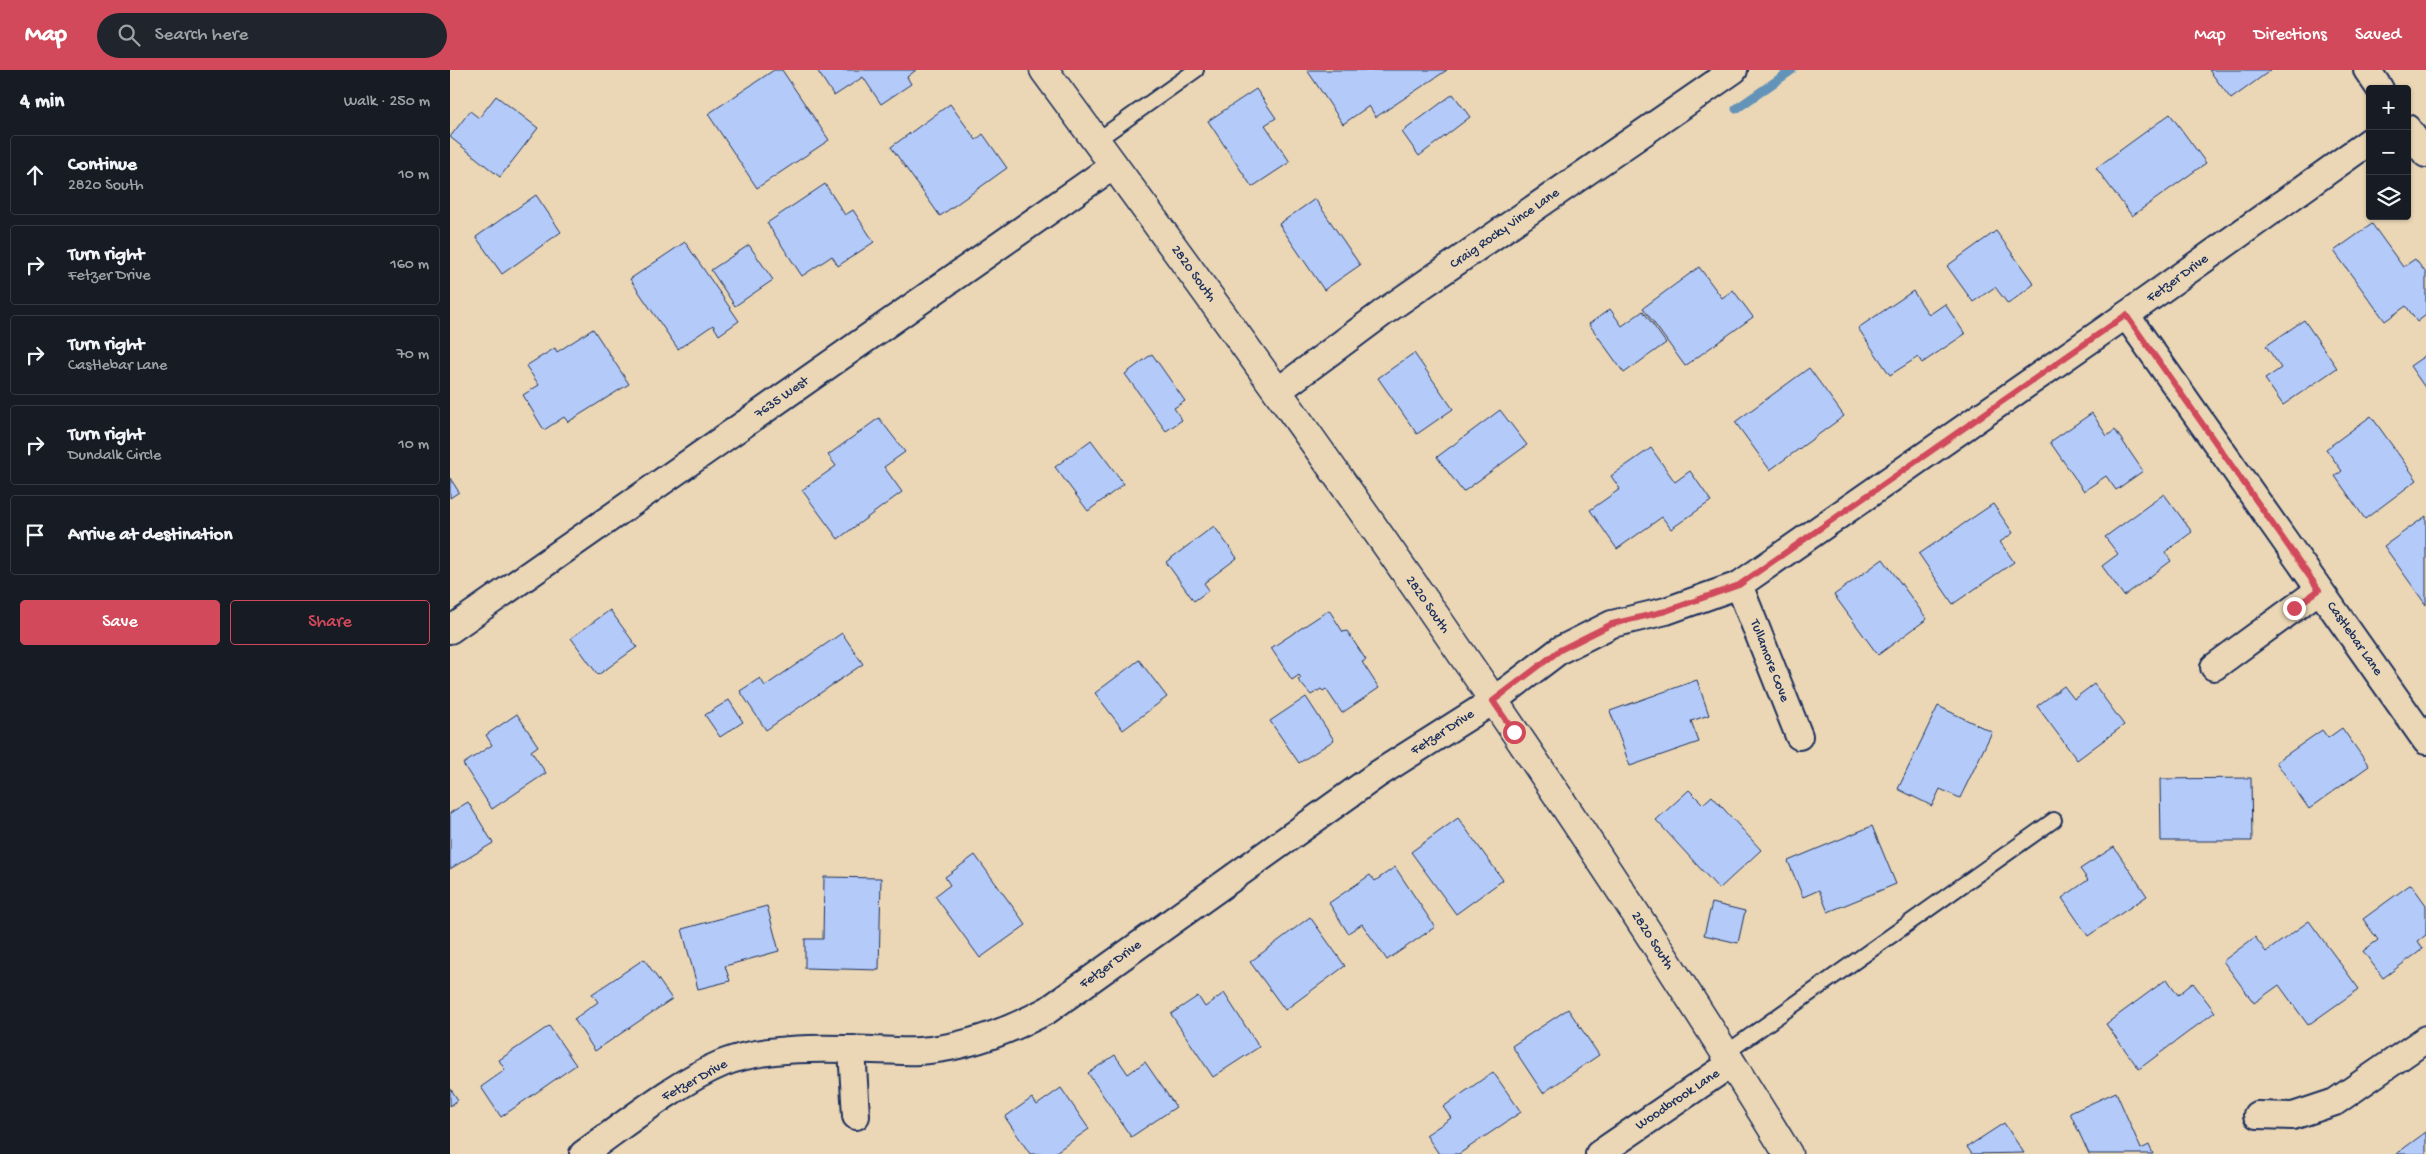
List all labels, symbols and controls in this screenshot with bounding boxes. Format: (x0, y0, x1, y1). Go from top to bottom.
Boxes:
search box (97, 13, 447, 58)
text: Map (25, 21, 67, 50)
icon: search (115, 21, 143, 49)
text: Search here (155, 24, 248, 47)
text: Map (2194, 25, 2226, 46)
text: Directions (2254, 25, 2327, 46)
text: Saved (2355, 25, 2401, 46)
map controls (2366, 85, 2411, 220)
button: + (2366, 85, 2411, 130)
text: 4 min (20, 90, 64, 115)
text: Walk · 250 m (344, 93, 430, 112)
button: − (2366, 130, 2411, 175)
text: Continue (68, 154, 137, 177)
icon: ahead (21, 161, 49, 189)
text: 10 m (398, 166, 429, 185)
button: layers (2366, 175, 2411, 220)
text: 2820 South (68, 177, 144, 196)
street label: Craig Rocky Vince Lane (1447, 184, 1564, 273)
street label: 2820 South (1167, 242, 1220, 306)
text: Turn right (68, 244, 144, 267)
street label: Fetzer Drive (2143, 250, 2213, 308)
icon: right (21, 251, 49, 279)
text: 160 m (390, 256, 429, 275)
text: Fetzer Drive (68, 267, 151, 286)
text: Turn right (68, 334, 144, 357)
icon: right (21, 341, 49, 369)
text: 70 m (396, 346, 429, 365)
text: Castlebar Lane (68, 357, 167, 376)
street label: 7635 West (751, 372, 813, 423)
text: Turn right (68, 424, 144, 447)
icon: right (21, 431, 49, 459)
text: 10 m (398, 436, 429, 455)
text: Dundalk Circle (68, 447, 161, 466)
icon: arrive (21, 521, 49, 549)
text: Arrive at destination (68, 524, 232, 547)
street label: 2820 South (1401, 573, 1453, 637)
route end (2283, 597, 2306, 620)
street label: Castlebar Lane (2322, 599, 2386, 680)
button: Save (20, 600, 220, 645)
button: Share (230, 600, 430, 645)
street label: Tullamore Cove (1745, 616, 1793, 705)
street label: Fetzer Drive (1407, 706, 1479, 760)
route start (1503, 721, 1526, 744)
street label: 2820 South (1627, 909, 1677, 974)
street label: Fetzer Drive (1076, 936, 1146, 994)
street label: Fetzer Drive (658, 1056, 731, 1106)
street label: Woodbrook Lane (1633, 1065, 1724, 1134)

